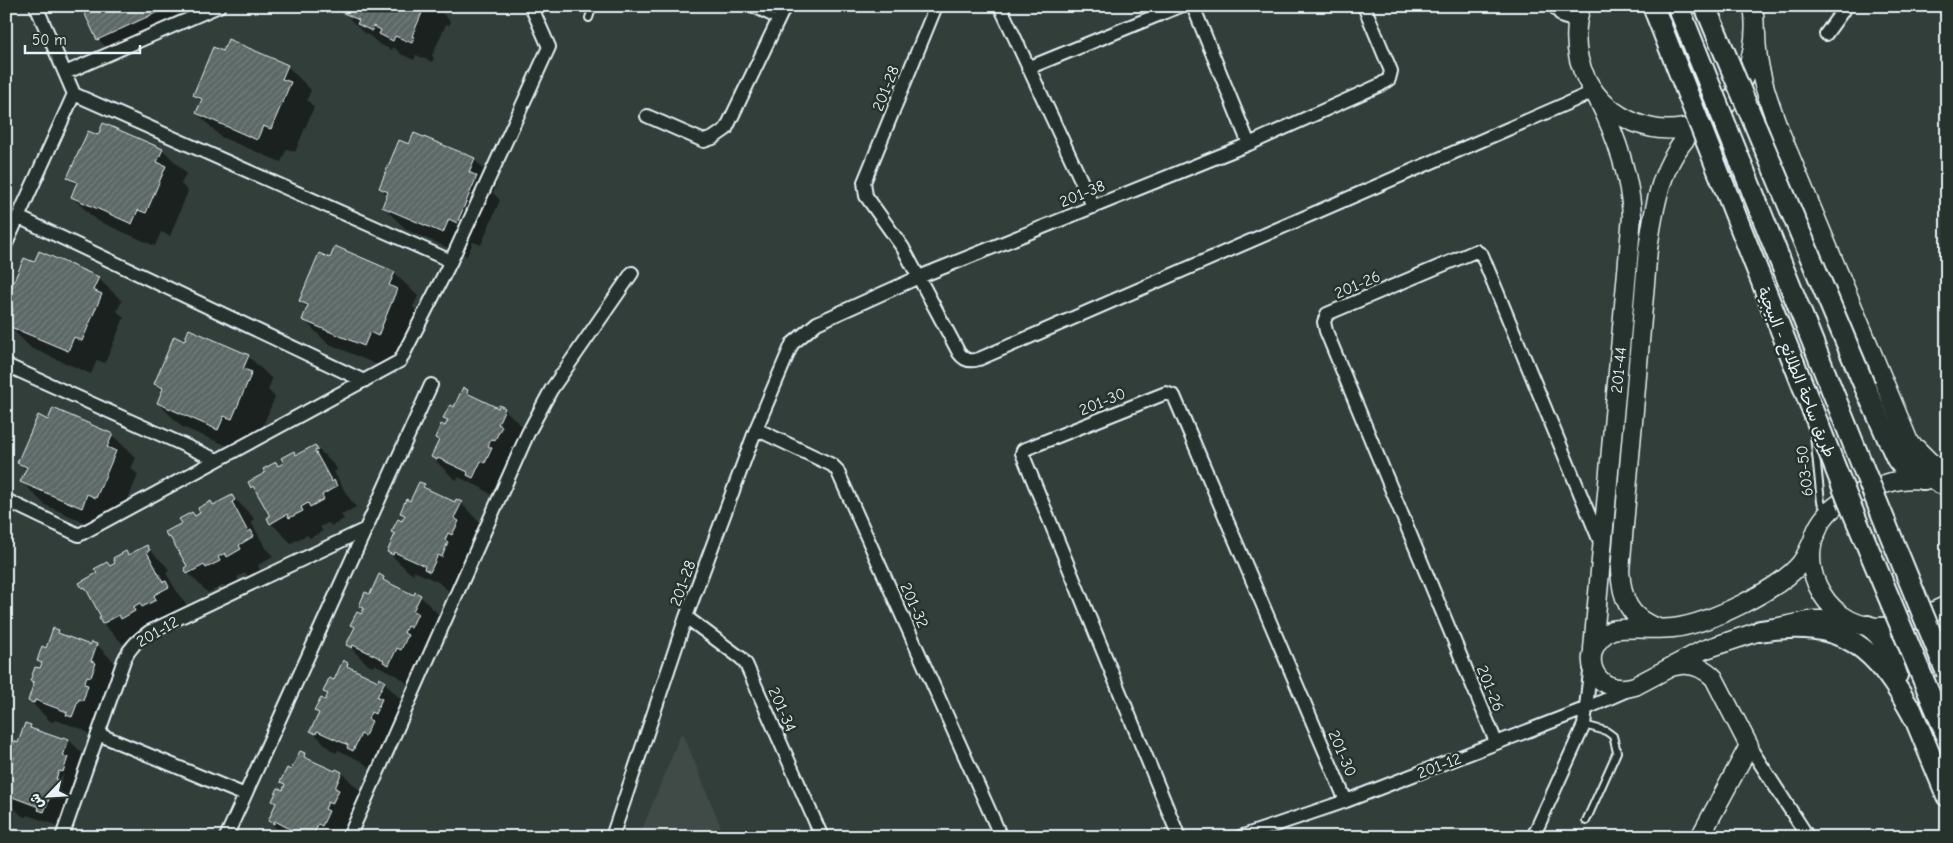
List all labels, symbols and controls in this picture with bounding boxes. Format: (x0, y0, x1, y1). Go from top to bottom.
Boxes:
scale bar (25, 22, 140, 54)
text: 50 m (32, 31, 67, 49)
street label: 201-28 (869, 63, 903, 114)
street label: 201-38 (1057, 177, 1108, 211)
street label: 201-26 (1332, 267, 1383, 303)
street label: طريق ساحة الطلائع - البيجية (1752, 284, 1839, 461)
street label: 201-44 (1608, 346, 1630, 394)
street label: 201-30 (1076, 384, 1128, 419)
street label: 603-50 (1793, 444, 1817, 497)
street label: 201-28 (666, 558, 700, 609)
street label: 201-32 (896, 580, 932, 631)
street label: 201-12 (133, 613, 182, 651)
street label: 201-26 (1473, 663, 1507, 714)
street label: 201-34 (764, 684, 800, 734)
street label: 201-30 (1324, 727, 1360, 779)
street label: 201-12 (1415, 749, 1464, 783)
north arrow (22, 770, 72, 820)
text: ش (26, 791, 48, 812)

